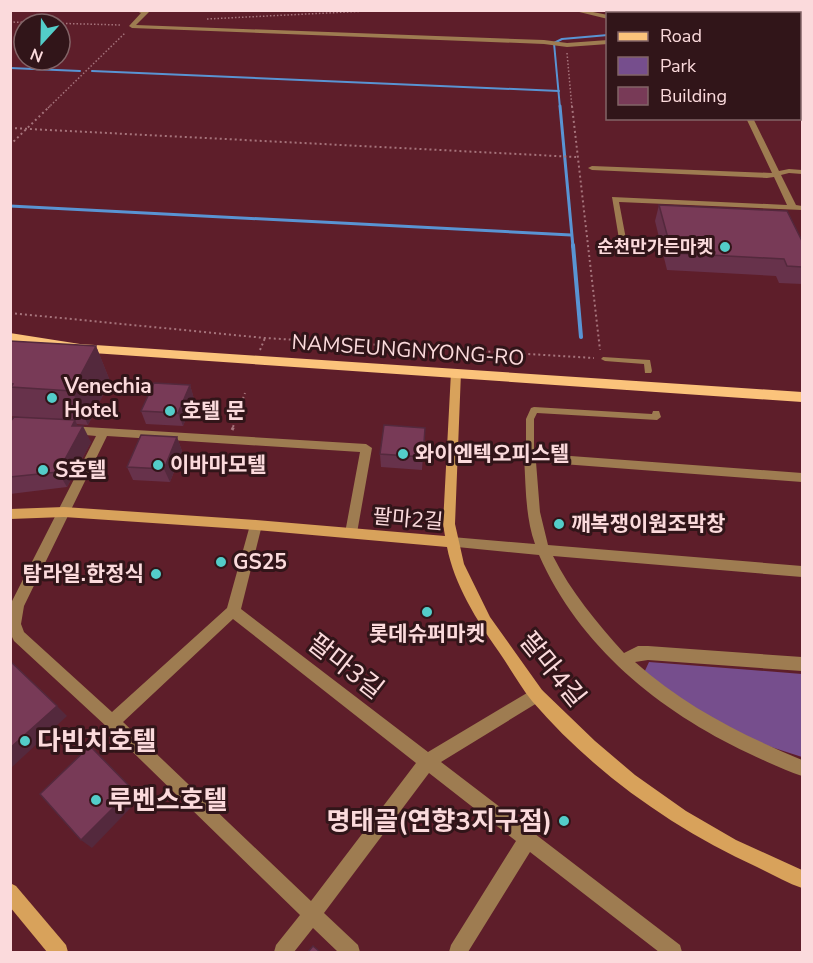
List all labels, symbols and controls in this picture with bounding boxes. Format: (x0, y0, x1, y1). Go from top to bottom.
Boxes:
north arrow (12, 12, 72, 72)
legend (606, 12, 801, 120)
text: Road (660, 24, 702, 48)
text: N (27, 43, 46, 67)
text: Park (660, 54, 697, 78)
text: Building (660, 84, 727, 108)
place label: 순천만가든마켓 (597, 235, 713, 259)
marker: 순천만가든마켓 (718, 240, 732, 254)
street label: NAMSEUNGNYONG-RO (291, 328, 525, 372)
place label: Venechia Hotel (63, 372, 152, 424)
marker: Venechia Hotel (45, 391, 59, 405)
place label: 호텔 문 (182, 397, 246, 425)
marker: 호텔 문 (163, 404, 177, 418)
place label: 와이엔텍오피스텔 (415, 440, 570, 468)
marker: 와이엔텍오피스텔 (396, 447, 410, 461)
place label: 이바마모텔 (170, 451, 267, 479)
place label: S호텔 (55, 456, 107, 484)
marker: 이바마모텔 (151, 458, 165, 472)
marker: S호텔 (36, 463, 50, 477)
street label: 팔마2길 (372, 502, 444, 536)
place label: 깨복쟁이원조막창 (571, 510, 726, 538)
marker: 깨복쟁이원조막창 (552, 517, 566, 531)
place label: GS25 (233, 548, 287, 576)
marker: GS25 (214, 555, 228, 569)
place label: 탐라일.한정식 (23, 560, 144, 588)
marker: 탐라일.한정식 (149, 567, 163, 581)
marker: 롯데슈퍼마켓 (420, 605, 434, 619)
place label: 롯데슈퍼마켓 (369, 620, 485, 648)
street label: 팔마4길 (512, 624, 594, 714)
street label: 팔마3길 (300, 626, 391, 707)
place label: 다빈치호텔 (37, 724, 157, 759)
marker: 다빈치호텔 (18, 734, 32, 748)
place label: 루벤스호텔 (108, 783, 228, 818)
marker: 루벤스호텔 (89, 793, 103, 807)
place label: 명태골(연향3지구점) (326, 804, 552, 839)
marker: 명태골(연향3지구점) (557, 814, 571, 828)

